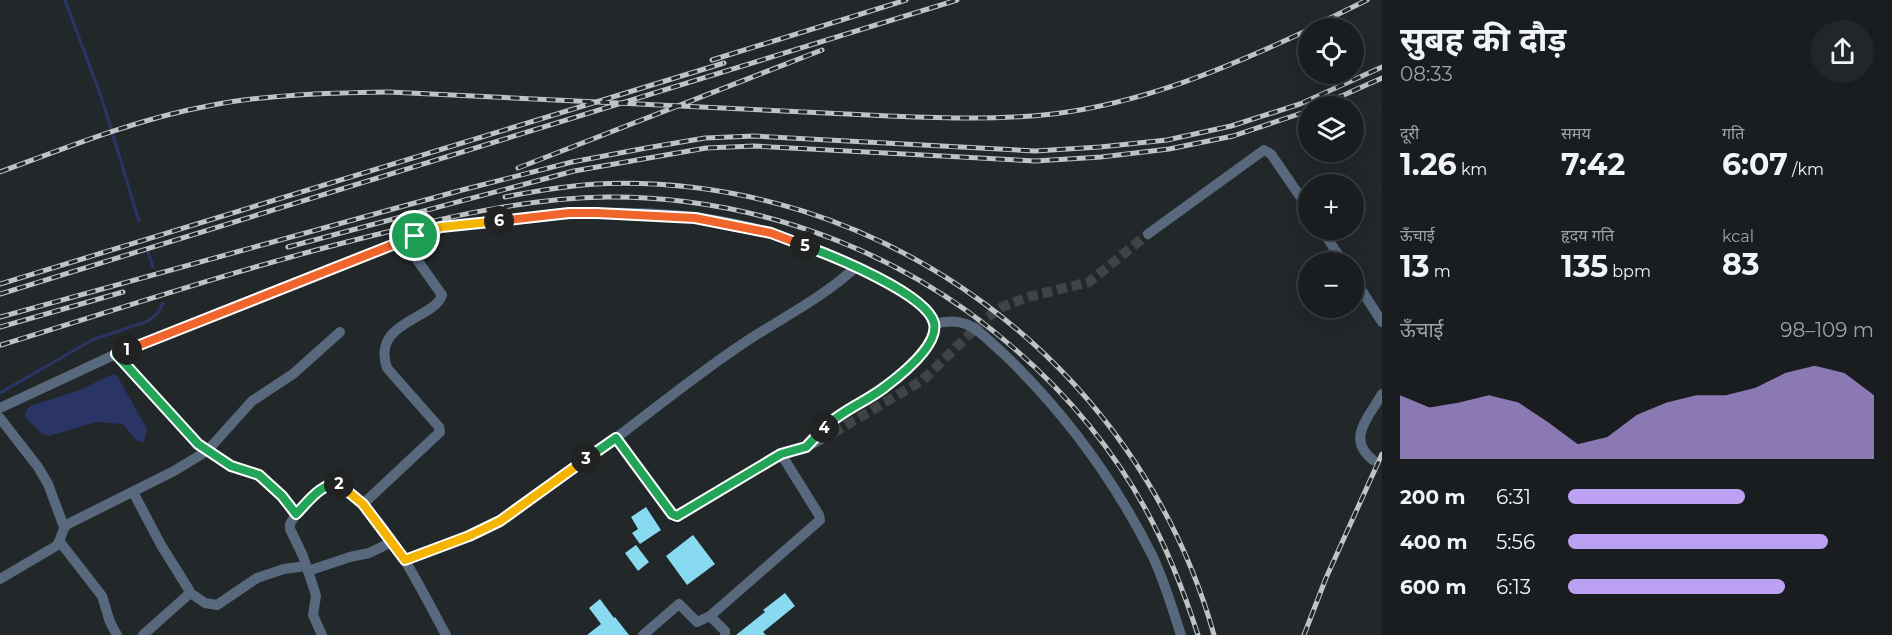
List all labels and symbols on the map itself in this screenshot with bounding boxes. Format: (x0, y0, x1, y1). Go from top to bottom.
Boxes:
pin: 6 (484, 206, 514, 236)
pin (389, 210, 440, 261)
pin: 5 (790, 231, 820, 261)
pin: 1 (112, 335, 142, 365)
pin: 4 (809, 413, 839, 443)
pin: 3 (571, 444, 601, 474)
pin: 2 (324, 469, 354, 499)

